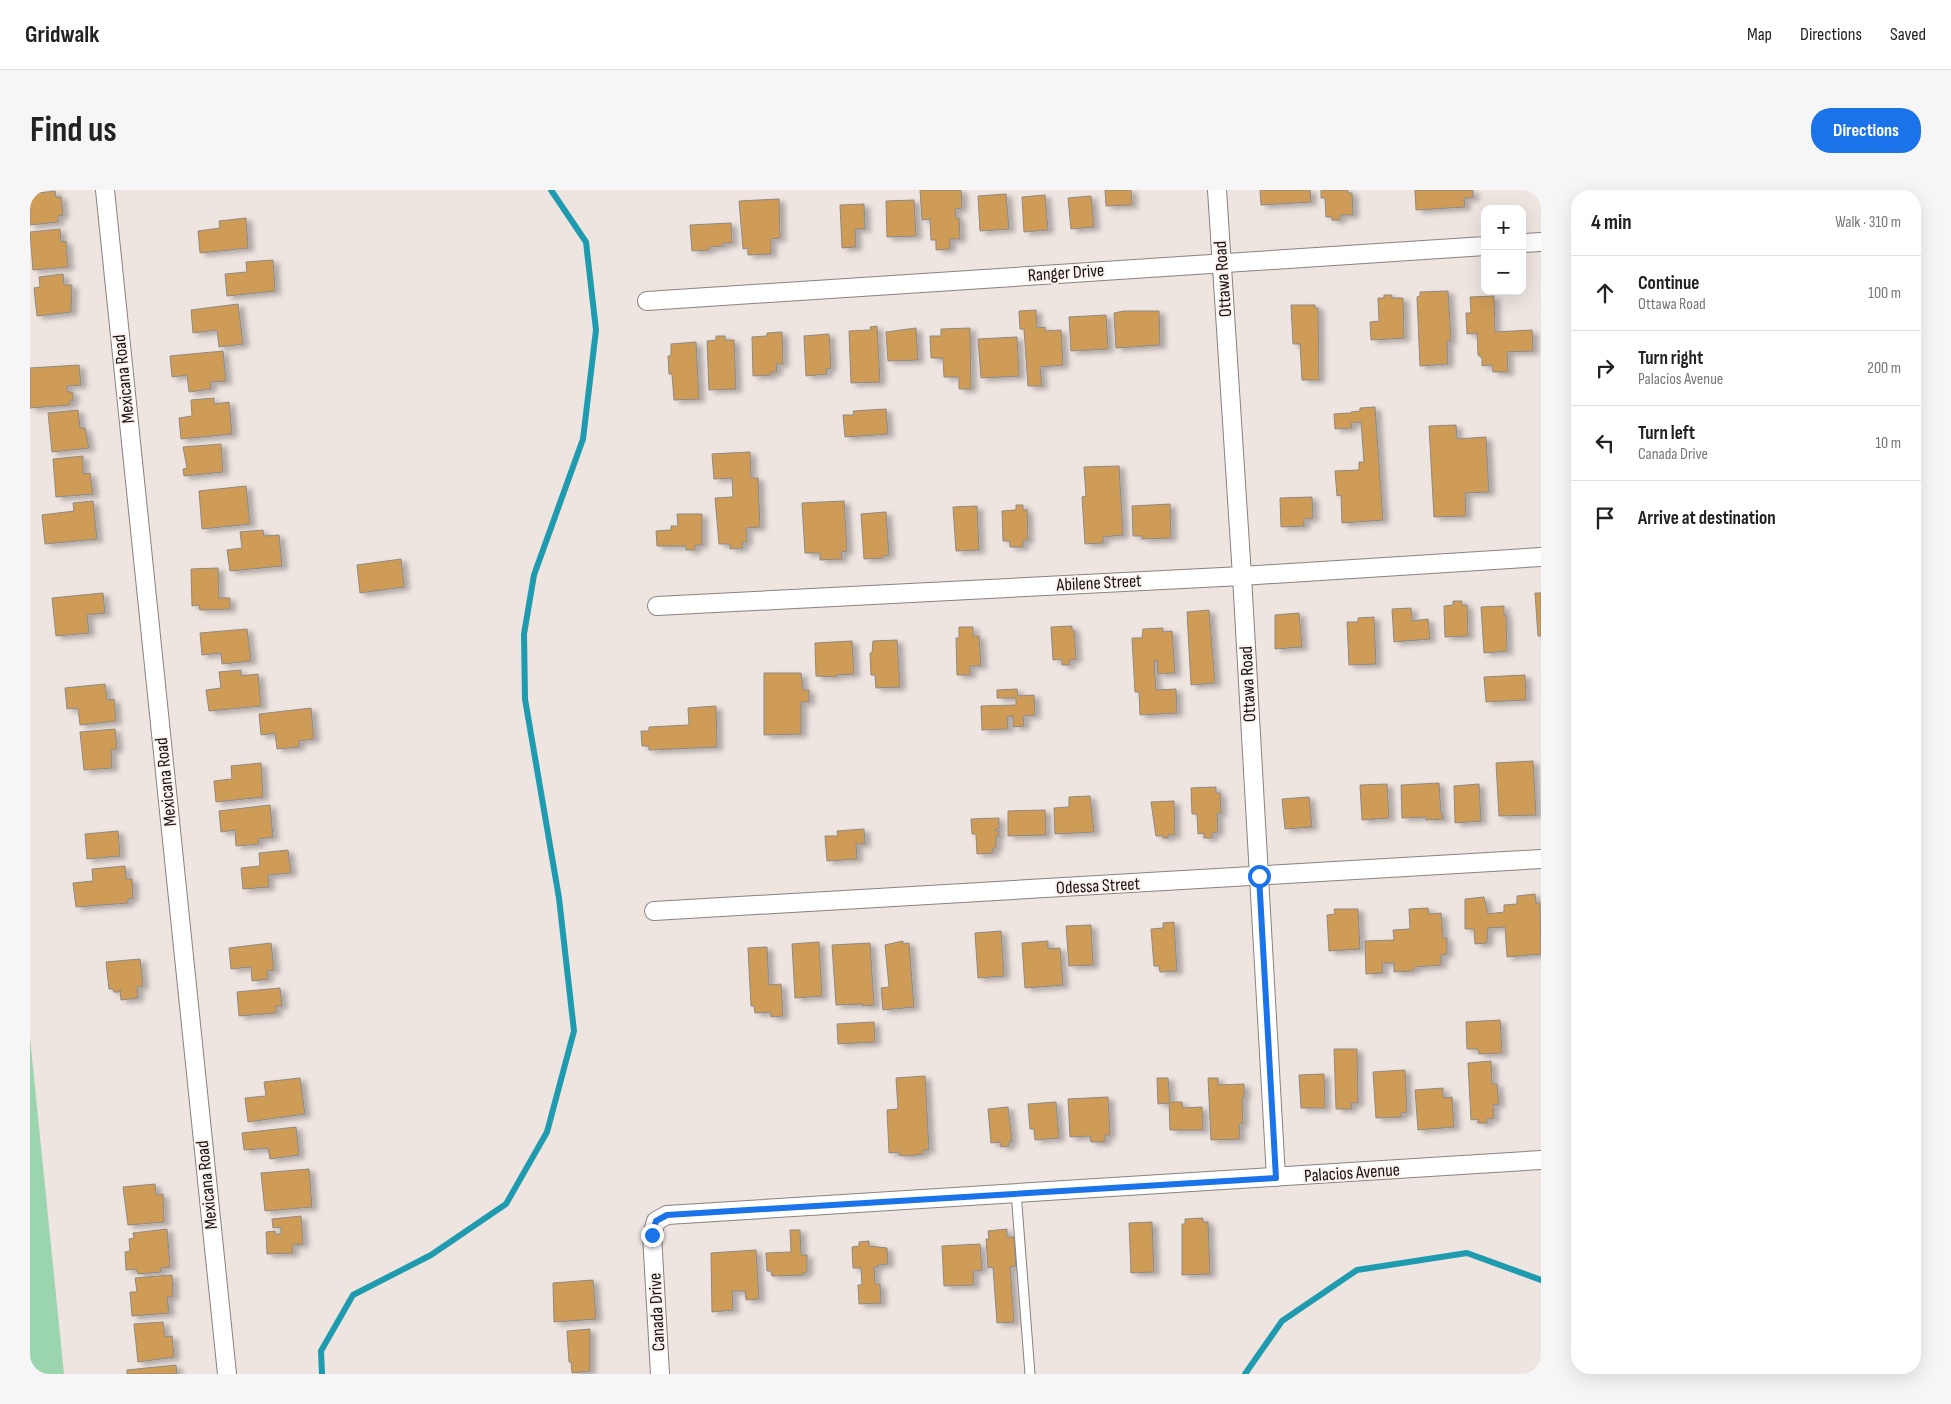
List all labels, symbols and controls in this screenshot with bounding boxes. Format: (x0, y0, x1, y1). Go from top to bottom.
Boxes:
text: Gridwalk (25, 20, 99, 49)
text: Map (1747, 24, 1772, 45)
text: Directions (1800, 24, 1862, 45)
text: Saved (1890, 24, 1926, 45)
button: Directions (1811, 108, 1921, 153)
text: Find us (30, 109, 117, 152)
map controls (1481, 205, 1526, 295)
button: + (1481, 205, 1526, 250)
text: 4 min (1591, 210, 1632, 235)
text: Walk · 310 m (1835, 213, 1901, 232)
street label: Ottawa Road (1210, 240, 1236, 318)
button: − (1481, 250, 1526, 295)
street label: Ranger Drive (1027, 260, 1105, 286)
text: Continue (1638, 272, 1699, 295)
icon: ahead (1591, 279, 1619, 307)
text: 100 m (1868, 284, 1901, 303)
text: Ottawa Road (1638, 295, 1706, 314)
street label: Mexicana Road (109, 334, 139, 424)
text: Turn right (1638, 347, 1703, 370)
icon: right (1591, 354, 1619, 382)
text: 200 m (1867, 359, 1901, 378)
text: Palacios Avenue (1638, 370, 1723, 389)
text: Turn left (1638, 422, 1695, 445)
icon: left (1591, 429, 1619, 457)
text: 10 m (1875, 434, 1901, 453)
text: Canada Drive (1638, 445, 1708, 464)
icon: arrive (1591, 504, 1619, 532)
text: Arrive at destination (1638, 507, 1776, 530)
street label: Abilene Street (1055, 570, 1143, 596)
street label: Ottawa Road (1236, 645, 1260, 723)
street label: Mexicana Road (151, 737, 181, 827)
route start (1248, 865, 1271, 888)
street label: Odessa Street (1055, 873, 1141, 899)
street label: Mexicana Road (192, 1140, 222, 1230)
street label: Palacios Avenue (1303, 1159, 1401, 1187)
route end (641, 1224, 664, 1247)
street label: Canada Drive (644, 1272, 670, 1352)

